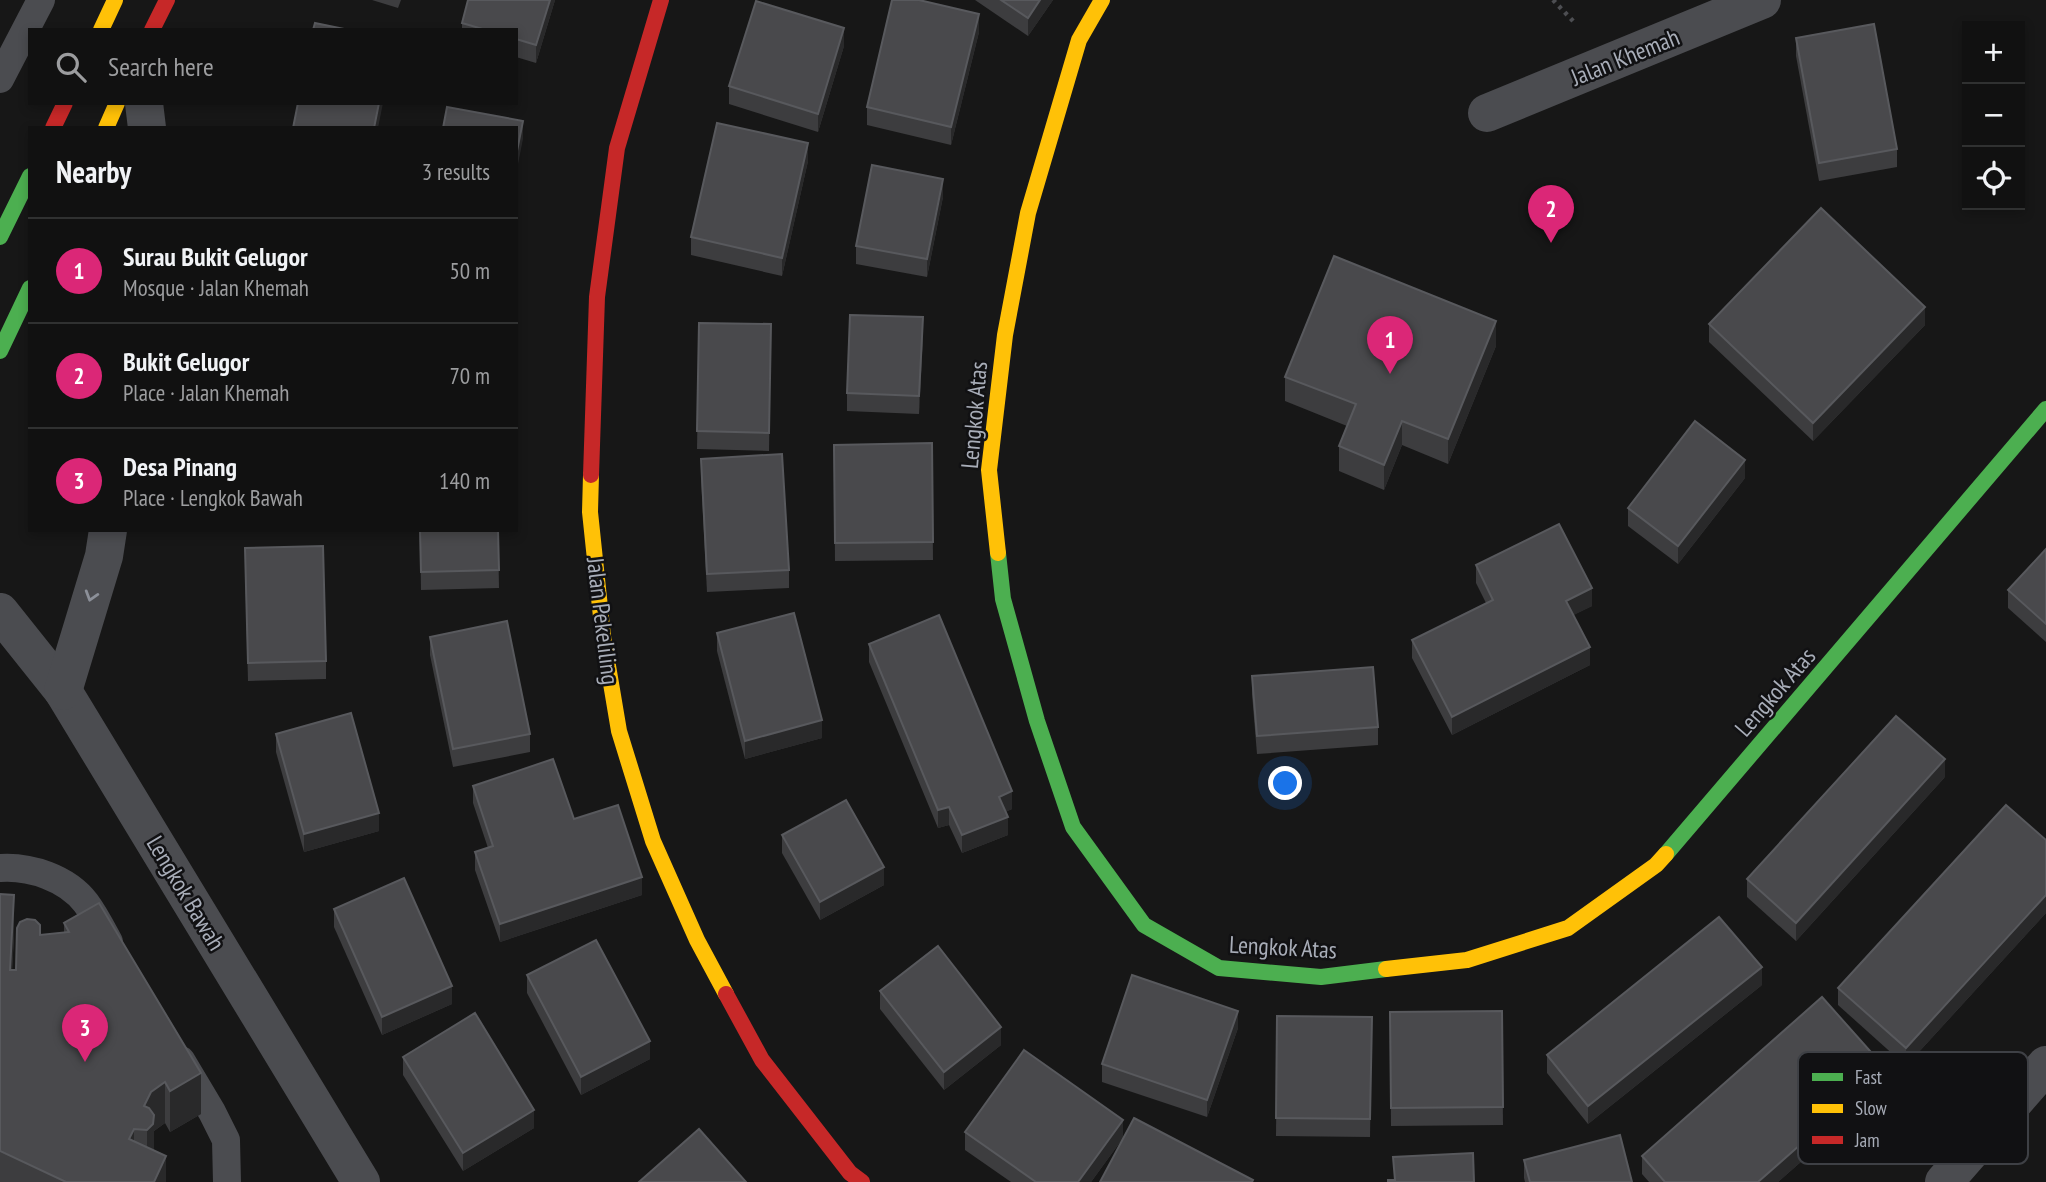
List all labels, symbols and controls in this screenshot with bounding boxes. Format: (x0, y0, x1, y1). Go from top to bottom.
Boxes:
street label: Jalan Khemah (1565, 21, 1684, 93)
map controls (1962, 21, 2025, 210)
button: + (1962, 21, 2025, 84)
search box (28, 28, 518, 105)
icon: search (52, 48, 90, 86)
text: Search here (108, 50, 214, 83)
button: − (1962, 84, 2025, 147)
button: locate (1962, 147, 2025, 210)
text: Nearby (56, 152, 131, 191)
text: 3 results (422, 157, 490, 186)
pin: 2 (1528, 185, 1574, 243)
text: Surau Bukit Gelugor (123, 240, 308, 273)
text: 1 (74, 256, 85, 285)
text: 50 m (449, 256, 490, 285)
text: Mosque · Jalan Khemah (123, 273, 309, 302)
pin: 1 (1367, 316, 1413, 374)
text: Bukit Gelugor (123, 345, 249, 378)
street label: Lengkok Atas (954, 360, 994, 470)
text: 2 (74, 361, 85, 390)
text: 70 m (449, 361, 490, 390)
text: Place · Jalan Khemah (123, 378, 289, 407)
text: Desa Pinang (123, 450, 237, 483)
text: 3 (74, 466, 85, 495)
text: 140 m (439, 466, 490, 495)
text: Place · Lengkok Bawah (123, 483, 303, 512)
street label: Jalan Pekeliling (580, 555, 626, 686)
one-way arrow (85, 590, 100, 602)
street label: Lengkok Atas (1728, 641, 1822, 743)
your location (1268, 766, 1302, 800)
street label: Lengkok Bawah (140, 830, 232, 956)
street label: Lengkok Atas (1228, 929, 1338, 965)
pin: 3 (62, 1004, 108, 1062)
legend (1798, 1052, 2028, 1164)
text: Fast (1855, 1065, 1883, 1089)
text: Slow (1855, 1096, 1888, 1120)
text: Jam (1854, 1128, 1880, 1152)

